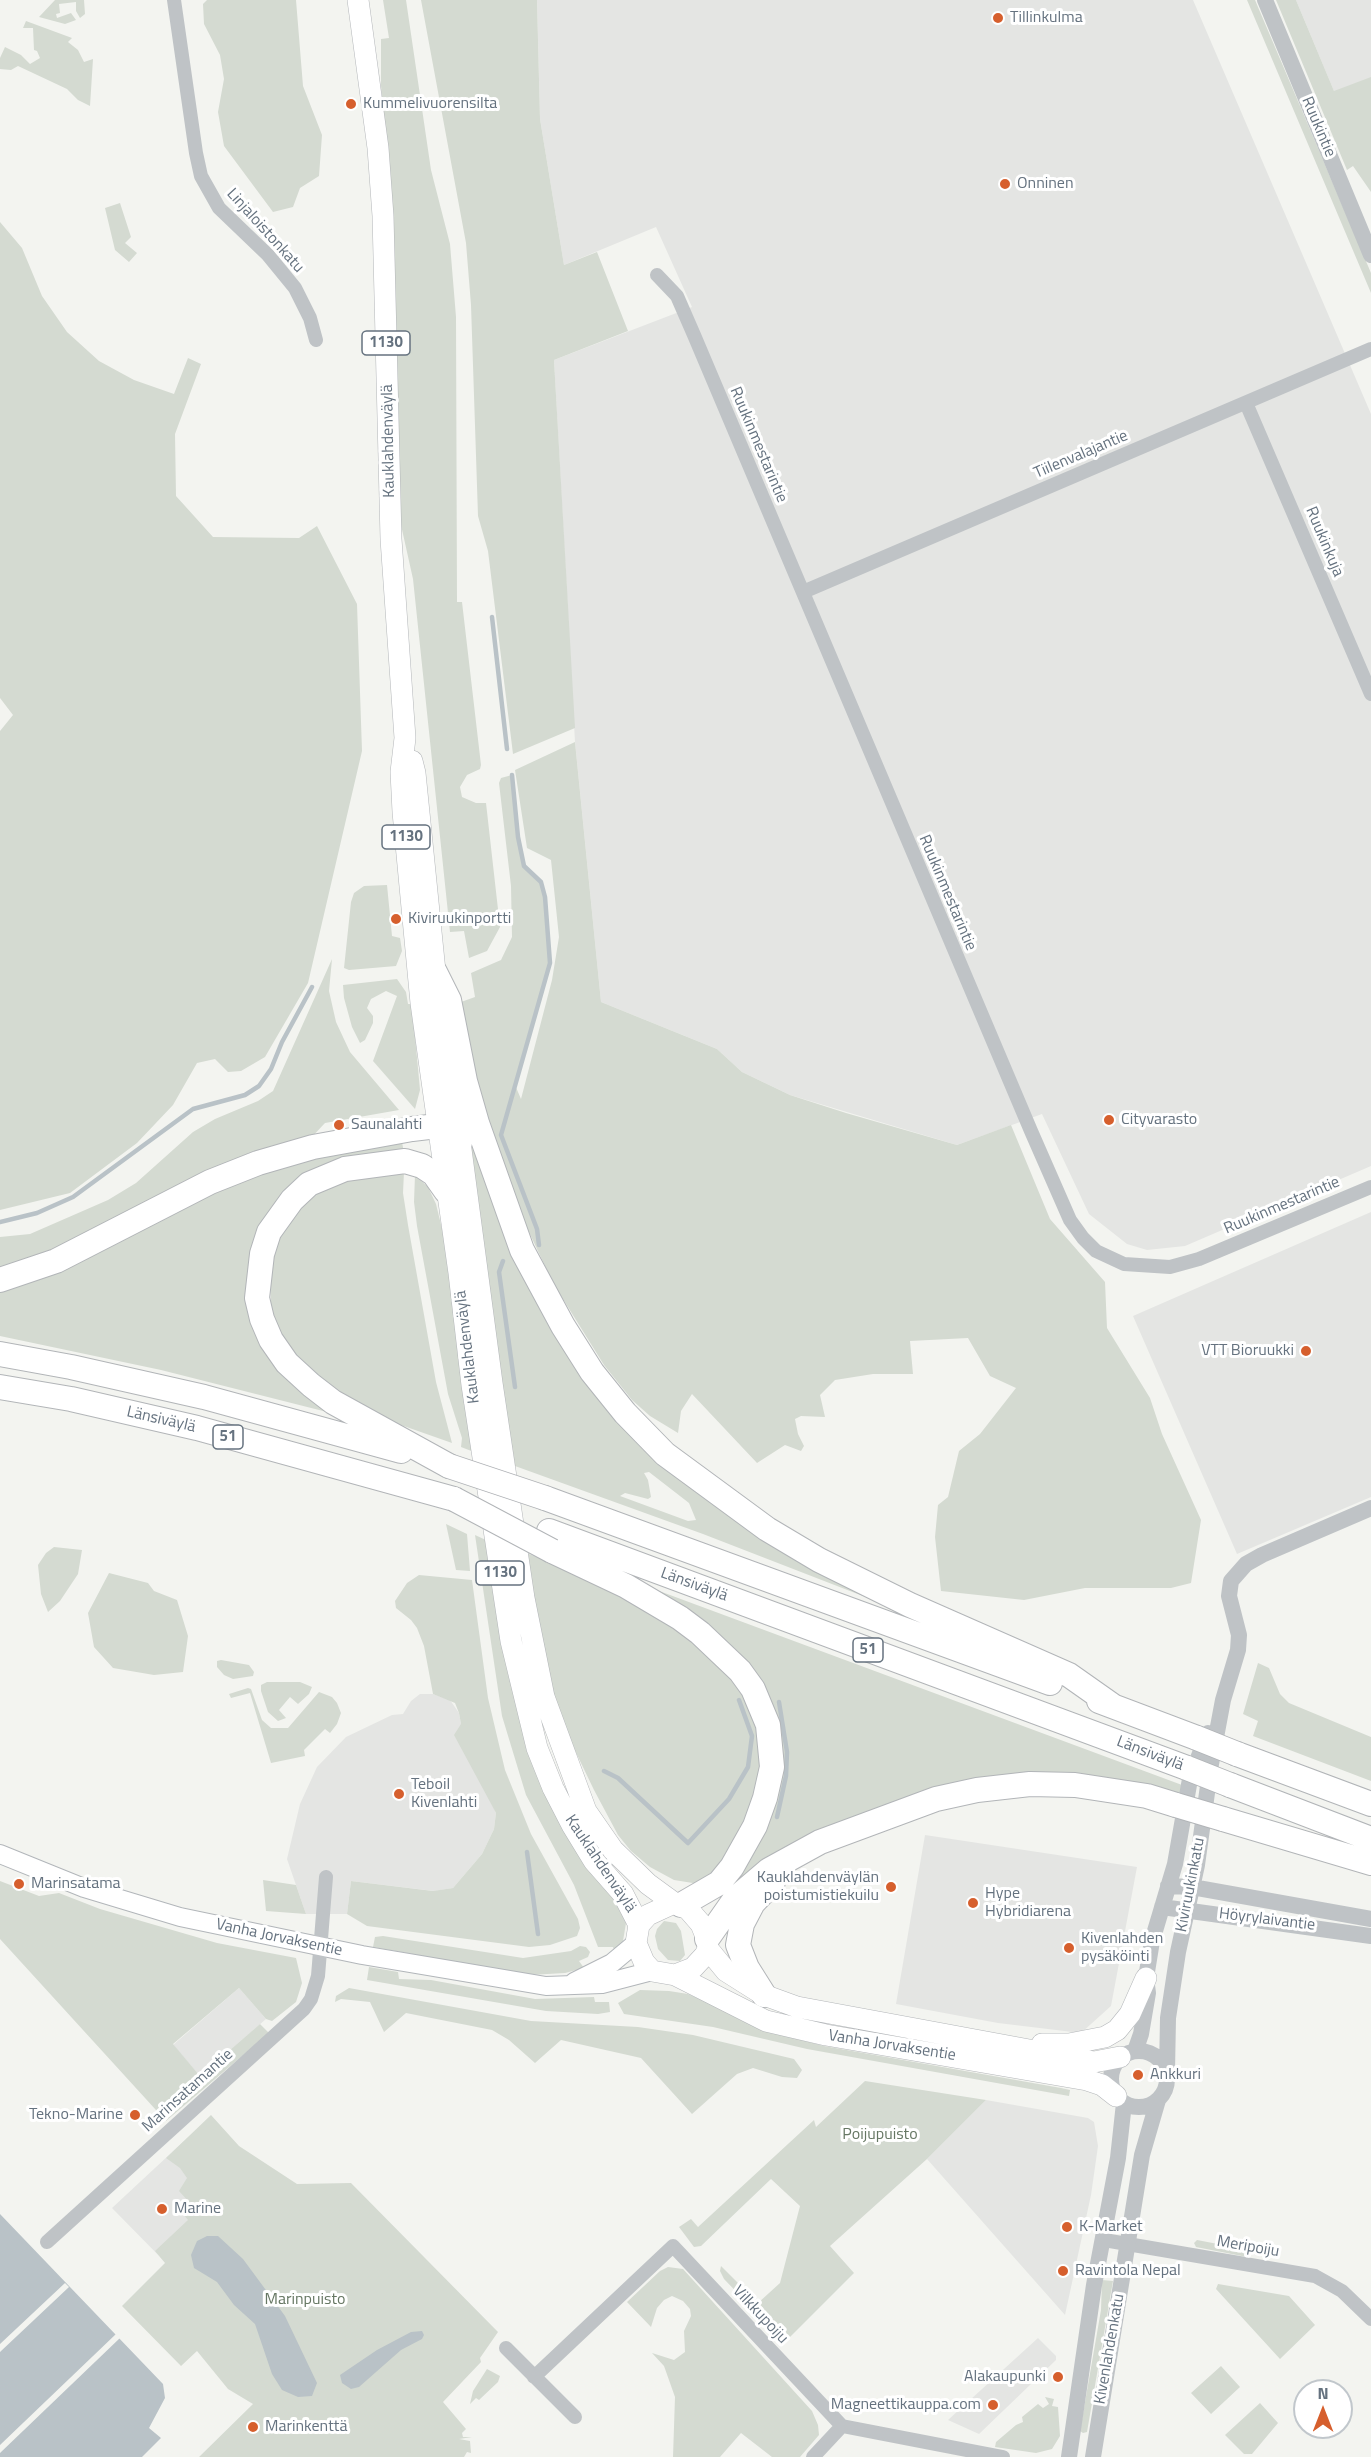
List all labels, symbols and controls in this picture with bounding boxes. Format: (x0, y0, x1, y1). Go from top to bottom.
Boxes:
place label: Tillinkulma (1010, 8, 1083, 28)
marker: Tillinkulma (991, 11, 1005, 25)
place label: Kummelivuorensilta (363, 94, 497, 114)
street label: Ruukintie (1297, 94, 1339, 160)
marker: Kummelivuorensilta (344, 97, 358, 111)
place label: Onninen (1017, 174, 1074, 194)
marker: Onninen (998, 177, 1012, 191)
street label: Linjaloistonkatu (222, 185, 308, 277)
road number: 1130 (362, 331, 410, 355)
street label: Kauklahdenväylä (378, 384, 400, 498)
street label: Ruukinmestarintie (725, 384, 791, 506)
street label: Tiilenvalajantie (1031, 427, 1131, 483)
street label: Ruukinkuja (1301, 504, 1347, 580)
road number: 1130 (382, 825, 430, 849)
street label: Ruukinmestarintie (914, 832, 980, 954)
place label: Kiviruukinportti (408, 909, 511, 929)
marker: Kiviruukinportti (389, 912, 403, 926)
place label: Cityvarasto (1121, 1110, 1197, 1130)
marker: Cityvarasto (1102, 1113, 1116, 1127)
place label: Saunalahti (351, 1115, 422, 1135)
marker: Saunalahti (332, 1118, 346, 1132)
street label: Ruukinmestarintie (1221, 1173, 1343, 1239)
street label: Kauklahdenväylä (452, 1289, 484, 1405)
place label: VTT Bioruukki (1201, 1341, 1294, 1361)
marker: VTT Bioruukki (1299, 1344, 1313, 1358)
street label: Länsiväylä (125, 1403, 197, 1437)
road number: 51 (213, 1425, 243, 1449)
road number: 1130 (476, 1561, 524, 1585)
street label: Länsiväylä (658, 1564, 730, 1606)
road number: 51 (853, 1638, 883, 1662)
street label: Länsiväylä (1114, 1732, 1186, 1776)
place label: Teboil Kivenlahti (411, 1775, 477, 1813)
marker: Teboil Kivenlahti (392, 1787, 406, 1801)
street label: Kauklahdenväylä (560, 1812, 640, 1916)
street label: Kiviruukinkatu (1172, 1836, 1210, 1934)
place label: Kauklahdenväylän poistumistiekuilu (757, 1868, 879, 1906)
place label: Marinsatama (31, 1874, 121, 1894)
marker: Marinsatama (12, 1877, 26, 1891)
marker: Kauklahdenväylän poistumistiekuilu (884, 1880, 898, 1894)
place label: Hype Hybridiarena (985, 1884, 1071, 1922)
marker: Hype Hybridiarena (966, 1896, 980, 1910)
street label: Höyrylaivantie (1218, 1905, 1316, 1935)
street label: Vanha Jorvaksentie (214, 1915, 344, 1961)
place label: Kivenlahden pysäköinti (1081, 1929, 1163, 1967)
marker: Kivenlahden pysäköinti (1062, 1941, 1076, 1955)
street label: Vanha Jorvaksentie (827, 2026, 957, 2066)
street label: Marinsatamantie (139, 2045, 237, 2137)
place label: Ankkuri (1150, 2065, 1201, 2085)
marker: Ankkuri (1131, 2068, 1145, 2082)
place label: Tekno-Marine (29, 2105, 123, 2125)
marker: Tekno-Marine (128, 2108, 142, 2122)
park label: Poijupuisto (842, 2125, 918, 2145)
place label: Marine (174, 2199, 221, 2219)
marker: Marine (155, 2202, 169, 2216)
place label: K-Market (1079, 2217, 1143, 2237)
marker: K-Market (1060, 2220, 1074, 2234)
street label: Meripoiju (1215, 2232, 1281, 2262)
place label: Ravintola Nepal (1075, 2261, 1181, 2281)
marker: Ravintola Nepal (1056, 2264, 1070, 2278)
street label: Vilkkupoiju (728, 2282, 792, 2348)
park label: Marinpuisto (264, 2290, 346, 2310)
street label: Kivenlahdenkatu (1091, 2292, 1129, 2406)
place label: Alakaupunki (964, 2367, 1046, 2387)
marker: Alakaupunki (1051, 2370, 1065, 2384)
north arrow (1293, 2379, 1353, 2439)
text: N (1317, 2381, 1329, 2405)
place label: Magneettikauppa.com (831, 2395, 981, 2415)
marker: Magneettikauppa.com (986, 2398, 1000, 2412)
place label: Marinkenttä (265, 2417, 347, 2437)
marker: Marinkenttä (246, 2420, 260, 2434)

